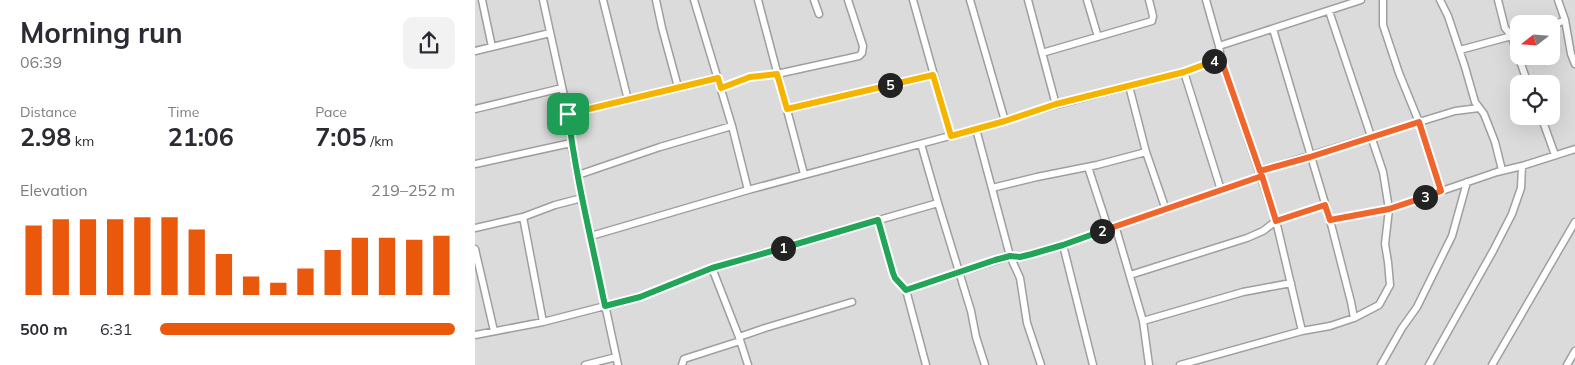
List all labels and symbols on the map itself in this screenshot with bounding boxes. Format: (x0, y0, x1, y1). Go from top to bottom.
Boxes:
north arrow (1510, 15, 1560, 65)
pin: 4 (1201, 48, 1227, 74)
pin: 5 (877, 72, 903, 98)
pin (547, 93, 589, 135)
pin: 3 (1413, 184, 1437, 210)
pin: 2 (1089, 218, 1115, 244)
pin: 1 (771, 236, 795, 260)

